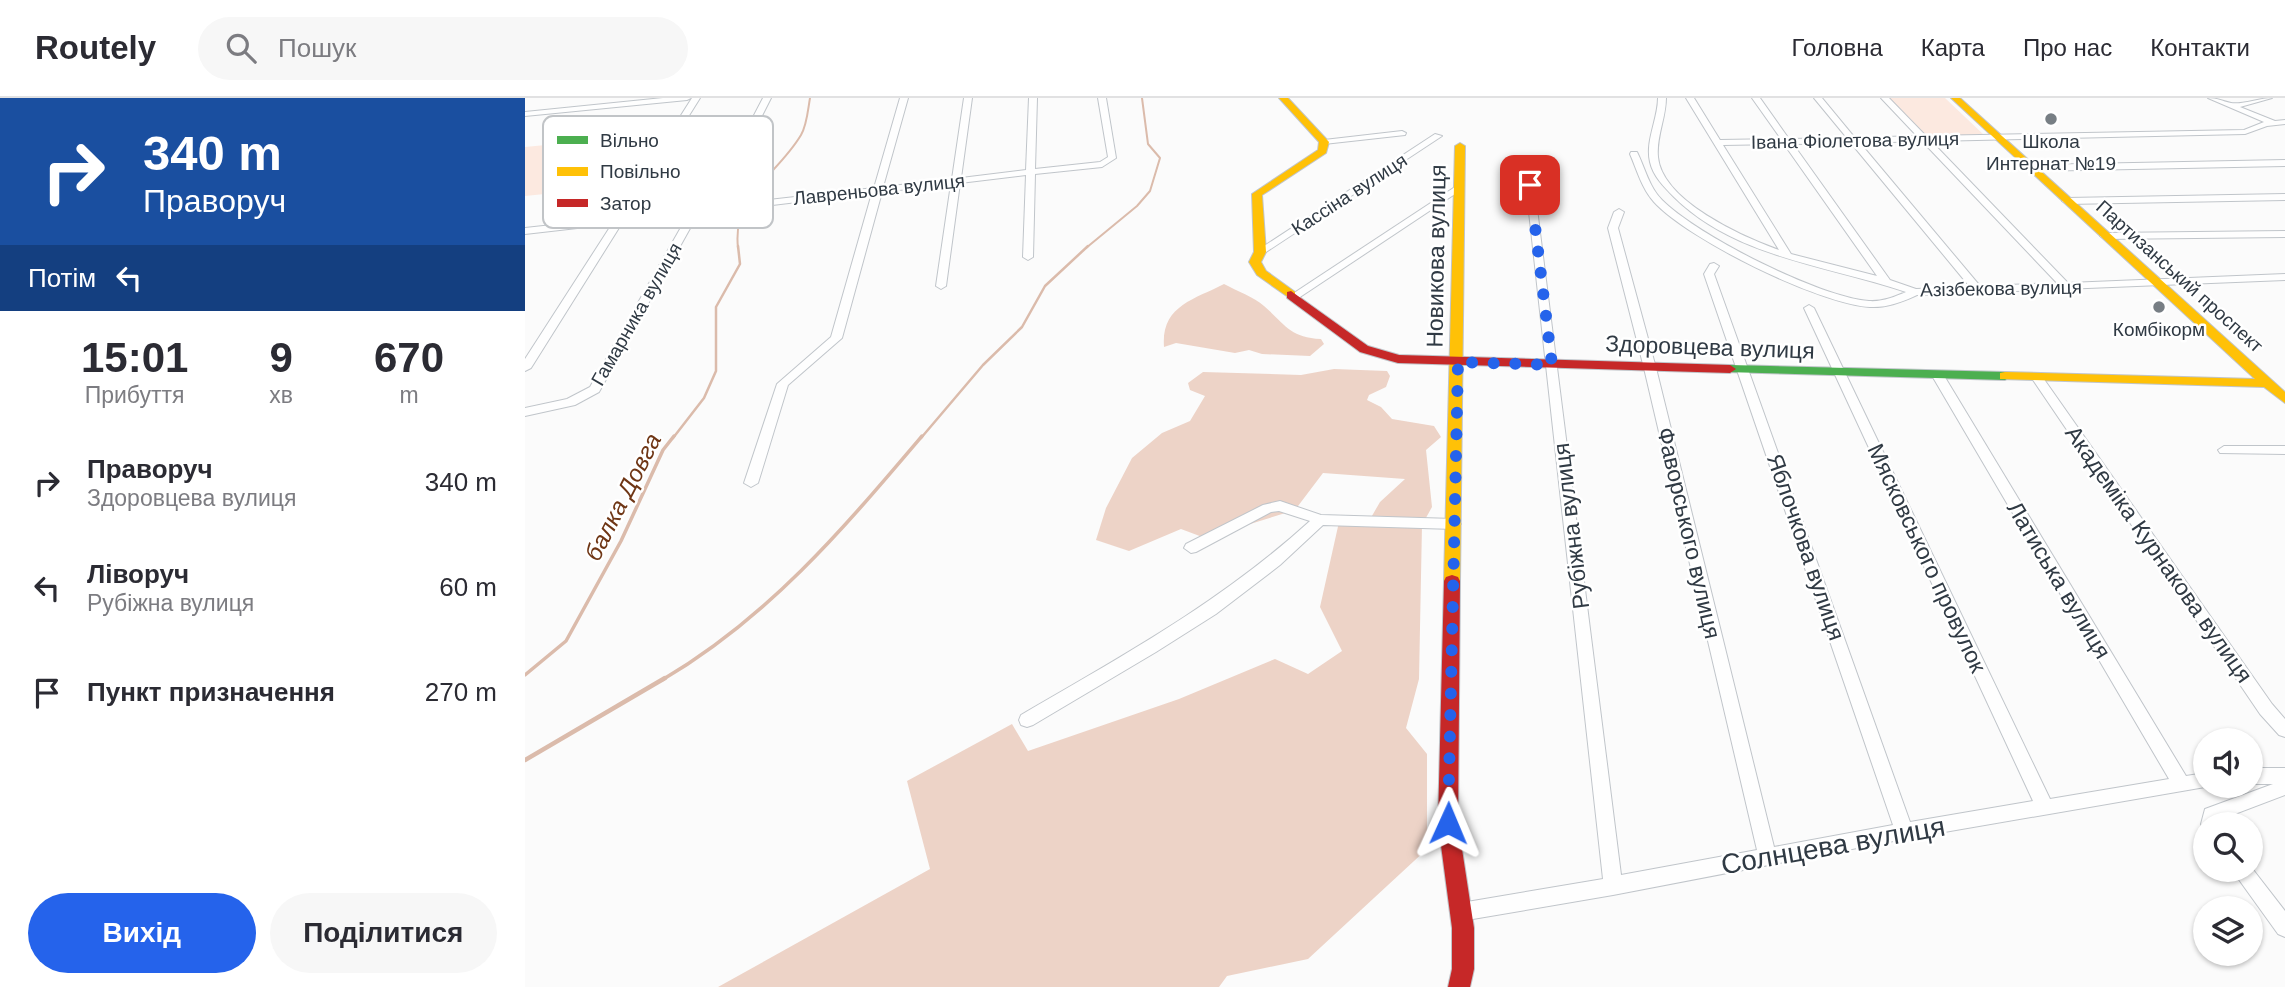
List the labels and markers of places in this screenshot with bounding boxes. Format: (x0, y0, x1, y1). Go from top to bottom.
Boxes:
marker: Школа Интернат №19 (2043, 111, 2059, 127)
place label: Школа Интернат №19 (1986, 131, 2116, 174)
pin (1500, 155, 1560, 215)
marker: Комбікорм (2151, 299, 2167, 315)
place label: Комбікорм (2113, 319, 2205, 340)

